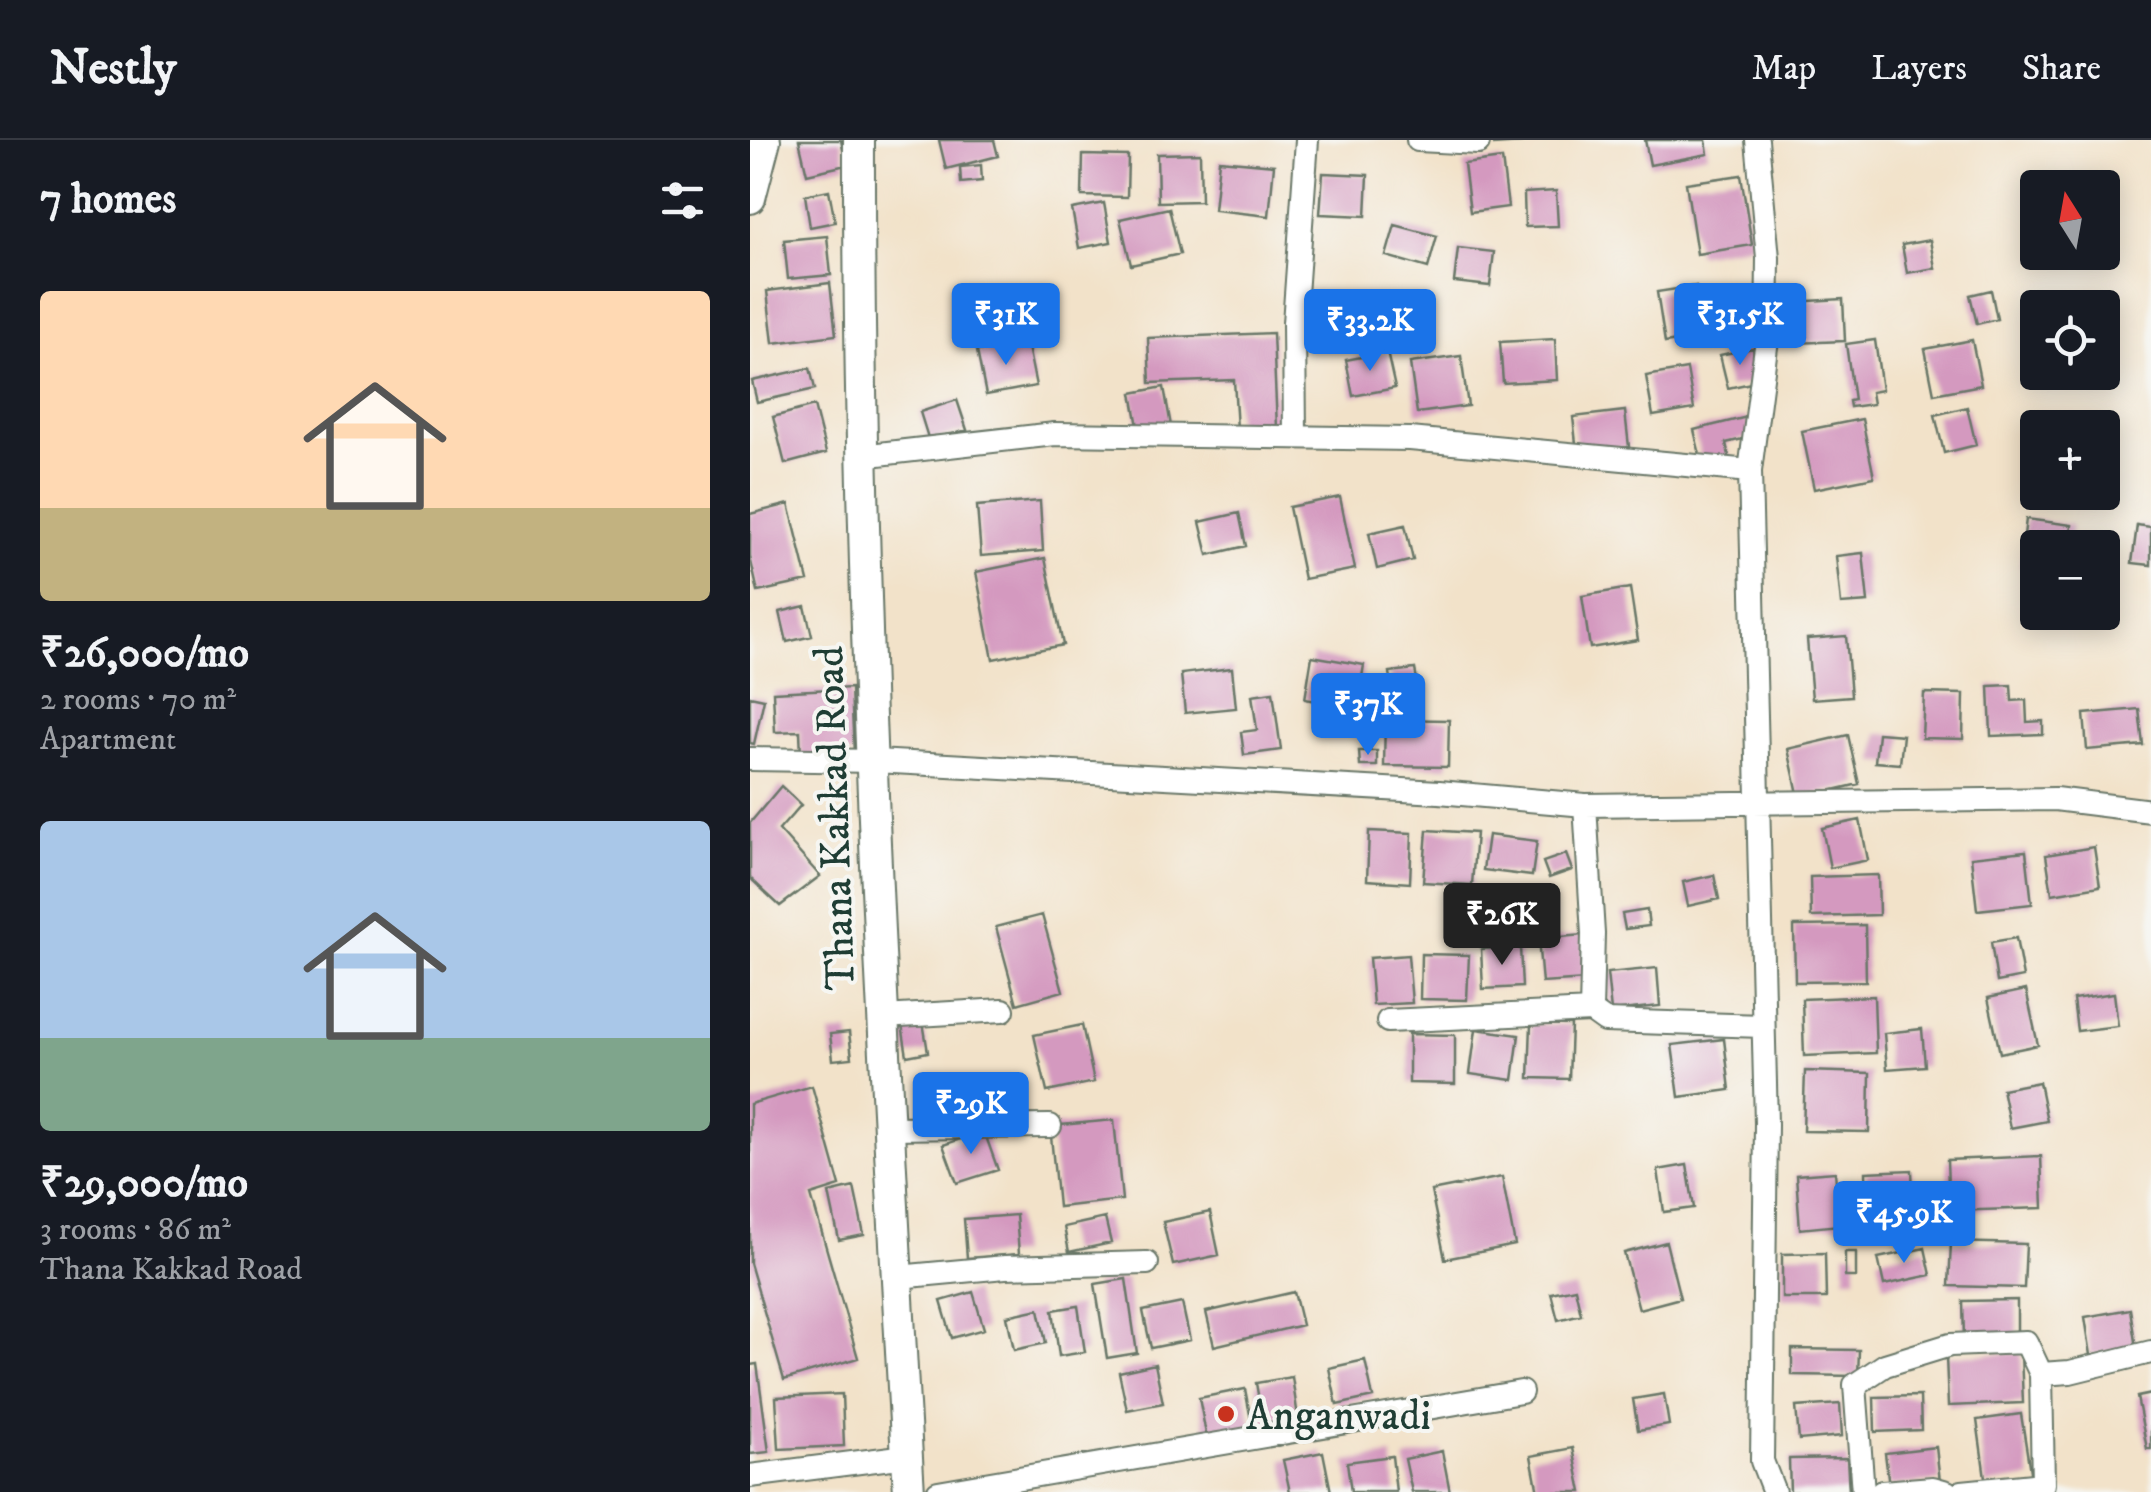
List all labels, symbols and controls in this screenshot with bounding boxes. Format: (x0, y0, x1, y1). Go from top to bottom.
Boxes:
text: Nestly (50, 39, 176, 99)
text: Map (1752, 47, 1816, 91)
text: Layers (1871, 47, 1967, 91)
text: Share (2022, 47, 2101, 91)
north arrow (2020, 170, 2120, 270)
map controls (2020, 170, 2120, 630)
icon: filters (655, 173, 710, 228)
text: 7 homes (40, 174, 176, 226)
pin: ₹31K (947, 283, 1065, 368)
pin: ₹31.5K (1659, 283, 1821, 368)
pin: ₹33.2K (1289, 289, 1451, 374)
button: locate (2020, 290, 2120, 390)
text: ₹31K (974, 295, 1038, 335)
text: ₹31.5K (1696, 295, 1784, 335)
text: ₹33.2K (1326, 301, 1414, 341)
icon: home (285, 356, 465, 536)
button: + (2020, 410, 2120, 510)
button: − (2020, 530, 2120, 630)
text: ₹26,000/mo (40, 628, 249, 680)
street label: Thana Kakkad Road (804, 645, 868, 991)
pin: ₹37K (1309, 673, 1427, 758)
text: 2 rooms · 70 m² (40, 680, 236, 720)
text: ₹37K (1333, 685, 1403, 725)
text: Apartment (40, 720, 176, 760)
pin: ₹26K (1443, 883, 1561, 968)
icon: home (285, 886, 465, 1066)
text: ₹26K (1465, 895, 1539, 935)
pin: ₹29K (912, 1072, 1030, 1157)
text: ₹29K (935, 1084, 1007, 1124)
text: ₹29,000/mo (40, 1158, 248, 1210)
pin: ₹45.9K (1823, 1181, 1985, 1266)
text: ₹45.9K (1855, 1193, 1953, 1233)
text: 3 rooms · 86 m² (40, 1210, 231, 1250)
text: Thana Kakkad Road (40, 1250, 302, 1290)
place label: Anganwadi (1246, 1391, 1431, 1443)
marker: Anganwadi (1215, 1403, 1237, 1425)

